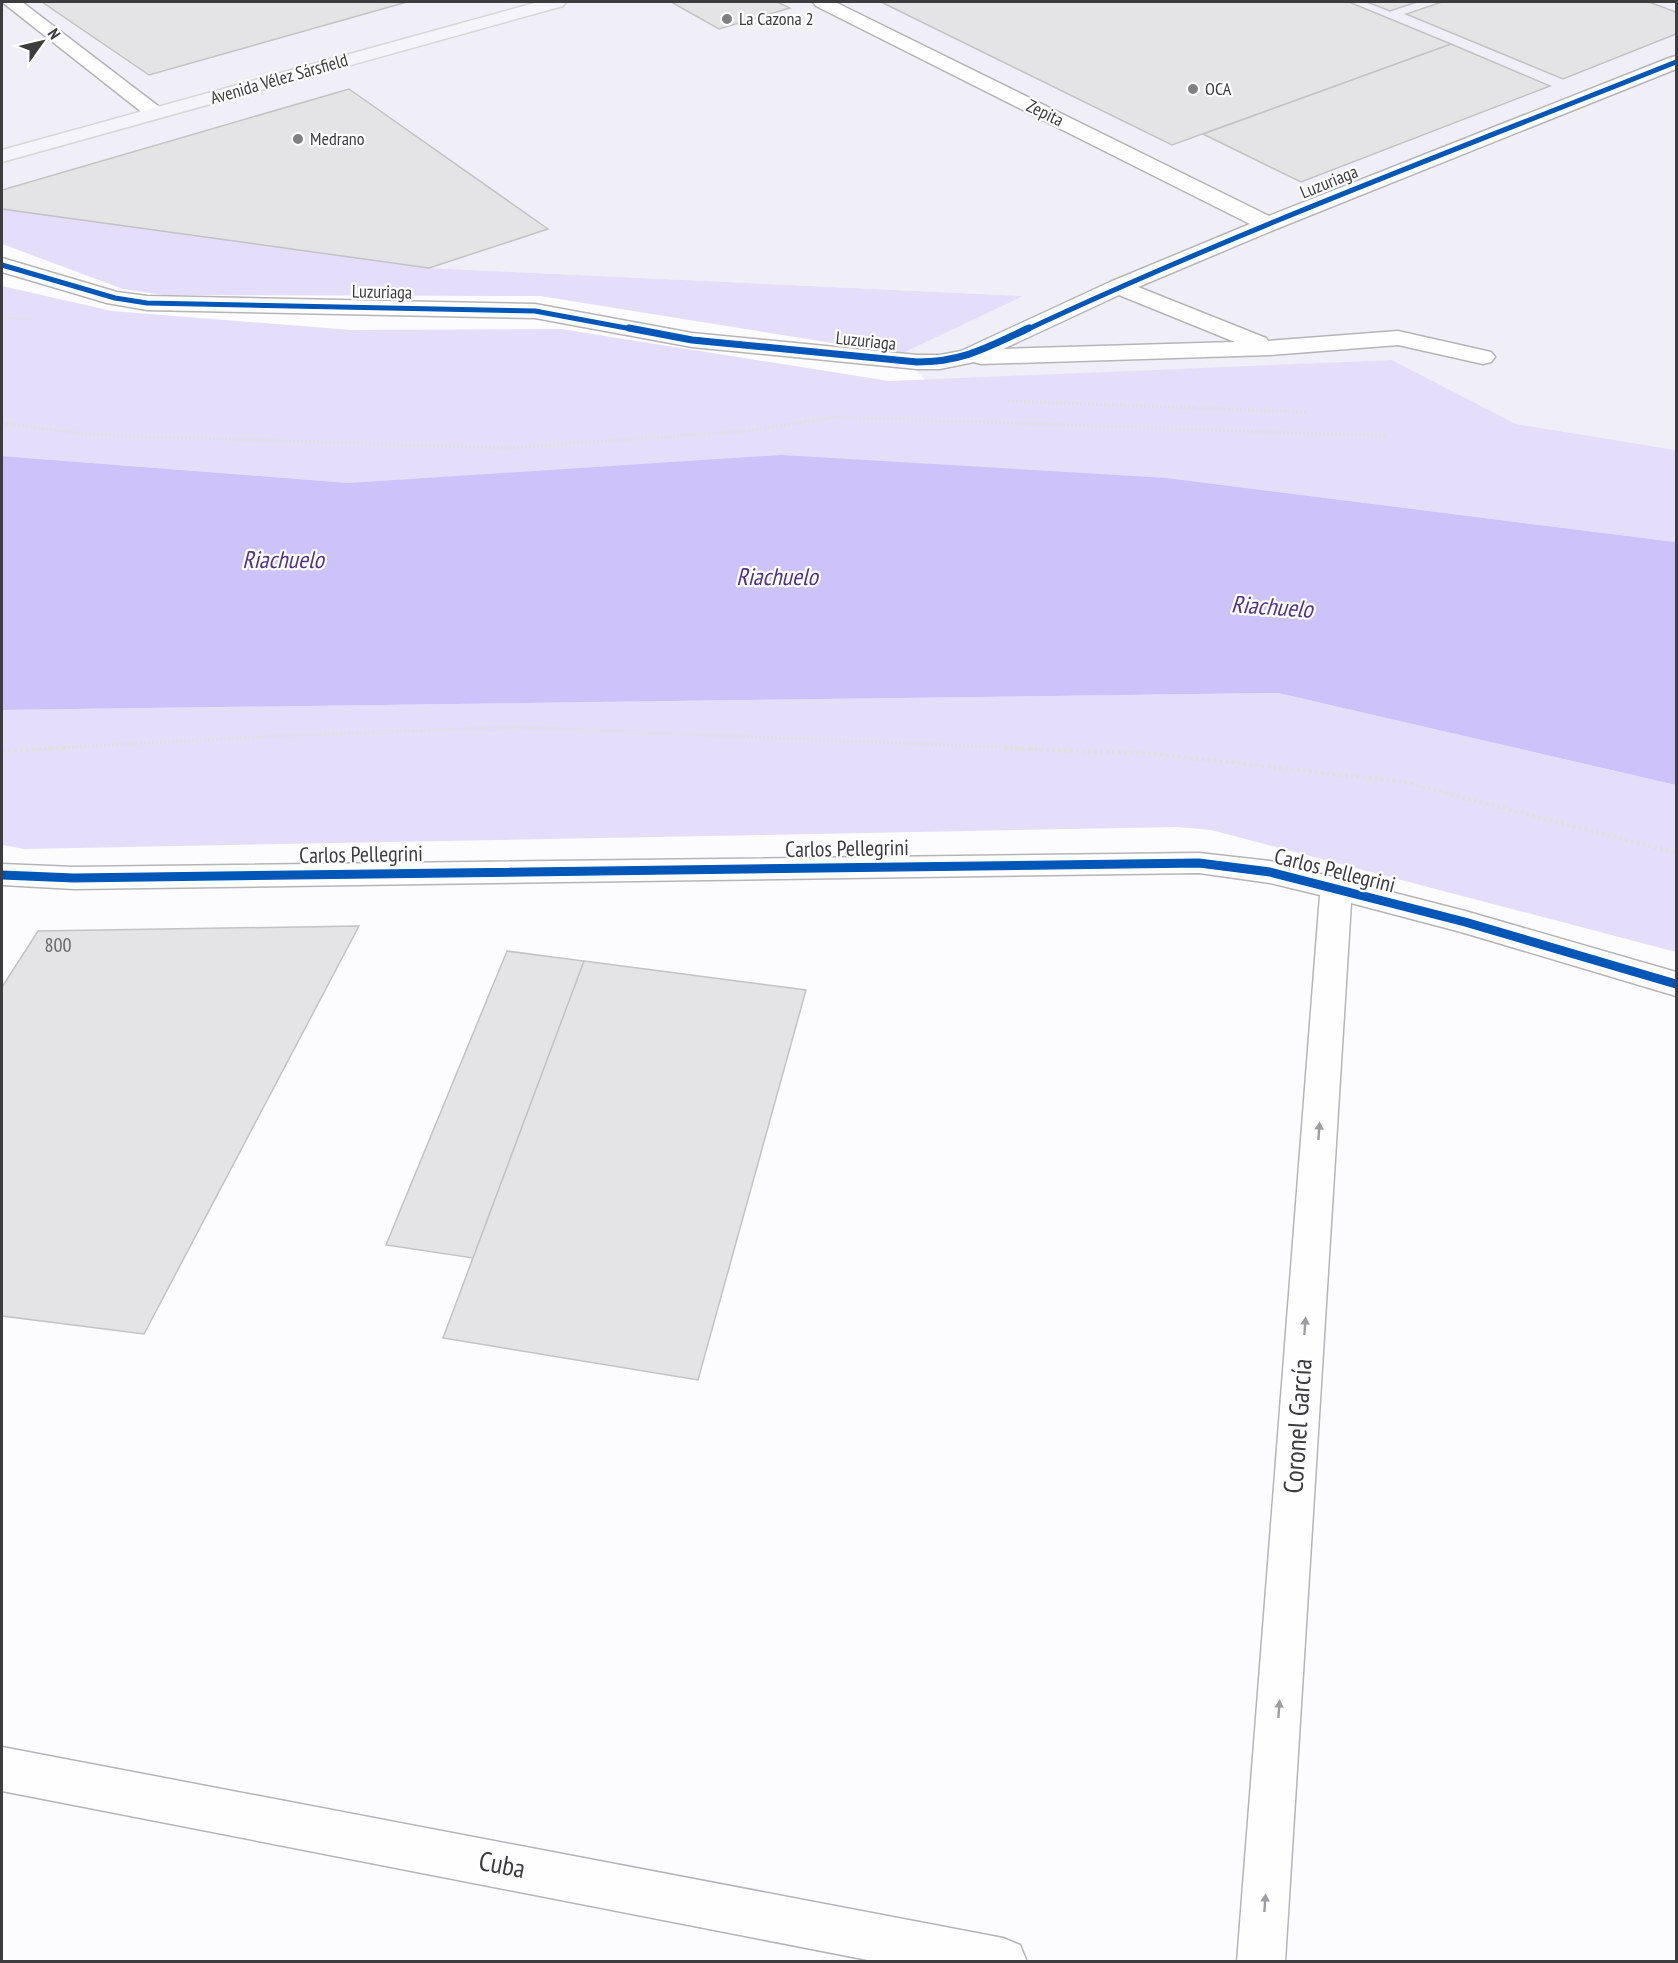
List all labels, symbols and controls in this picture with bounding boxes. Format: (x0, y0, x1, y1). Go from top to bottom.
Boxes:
place label: La Cazona 2 (739, 7, 814, 30)
north arrow (12, 12, 72, 72)
marker: La Cazona 2 (720, 12, 734, 26)
text: N (44, 24, 65, 43)
street label: Avenida Vélez Sársfield (207, 48, 350, 109)
place label: OCA (1205, 77, 1232, 100)
marker: OCA (1186, 82, 1200, 96)
street label: Zepita (1023, 94, 1068, 131)
place label: Medrano (310, 127, 365, 150)
marker: Medrano (291, 132, 305, 146)
street label: Luzuriaga (1297, 160, 1361, 204)
street label: Luzuriaga (352, 279, 412, 304)
street label: Luzuriaga (835, 326, 897, 355)
water label: Riachuelo (242, 544, 325, 575)
water label: Riachuelo (736, 561, 819, 592)
water label: Riachuelo (1230, 588, 1315, 625)
street label: Carlos Pellegrini (785, 833, 909, 863)
street label: Carlos Pellegrini (299, 839, 423, 869)
street label: Carlos Pellegrini (1272, 841, 1398, 899)
house number: 800 (45, 932, 72, 958)
one-way arrow (1314, 1121, 1324, 1140)
one-way arrow (1301, 1316, 1310, 1335)
street label: Coronel García (1275, 1357, 1319, 1495)
one-way arrow (1274, 1699, 1283, 1718)
street label: Cuba (476, 1843, 528, 1885)
one-way arrow (1261, 1894, 1270, 1913)

